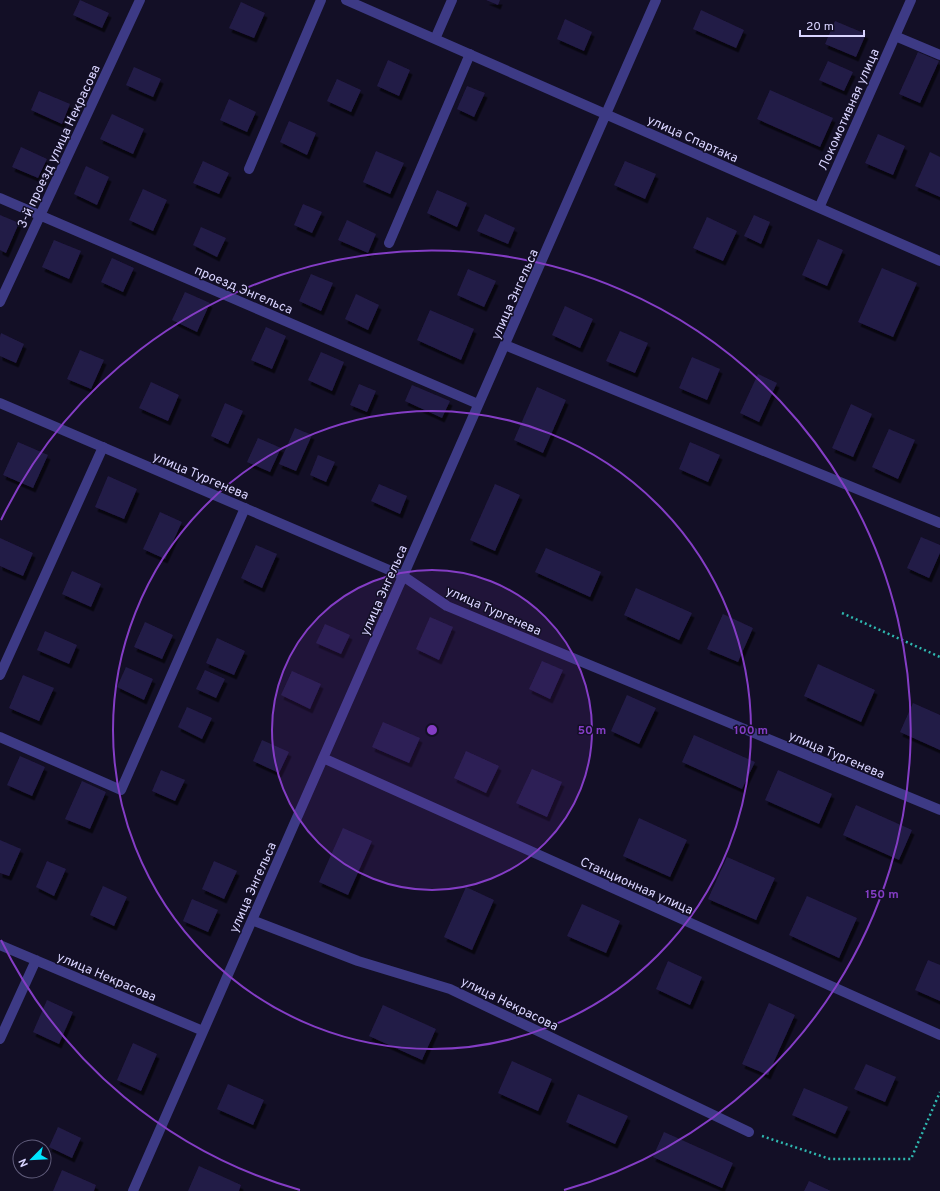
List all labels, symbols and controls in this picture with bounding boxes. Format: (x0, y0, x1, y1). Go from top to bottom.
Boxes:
scale bar (800, 12, 864, 38)
text: 20 m (806, 19, 834, 35)
street label: Локомотивная улица (816, 46, 884, 173)
street label: 3-й проезд улица Некрасова (15, 63, 105, 231)
street label: улица Спартака (644, 113, 740, 167)
street label: улица Энгельса (489, 247, 543, 343)
street label: проезд Энгельса (192, 263, 295, 319)
street label: улица Тургенева (150, 449, 251, 504)
street label: улица Энгельса (358, 543, 412, 639)
street label: улица Тургенева (443, 584, 543, 640)
centre of rings (425, 723, 439, 737)
text: 50 m (578, 723, 606, 739)
text: 100 m (734, 723, 768, 739)
street label: улица Тургенева (786, 728, 887, 783)
street label: улица Энгельса (227, 840, 281, 936)
street label: Станционная улица (577, 855, 695, 919)
text: 150 m (865, 887, 899, 903)
street label: улица Некрасова (54, 950, 158, 1006)
street label: улица Некрасова (458, 974, 561, 1035)
north arrow (12, 1139, 52, 1179)
text: N (16, 1156, 32, 1169)

